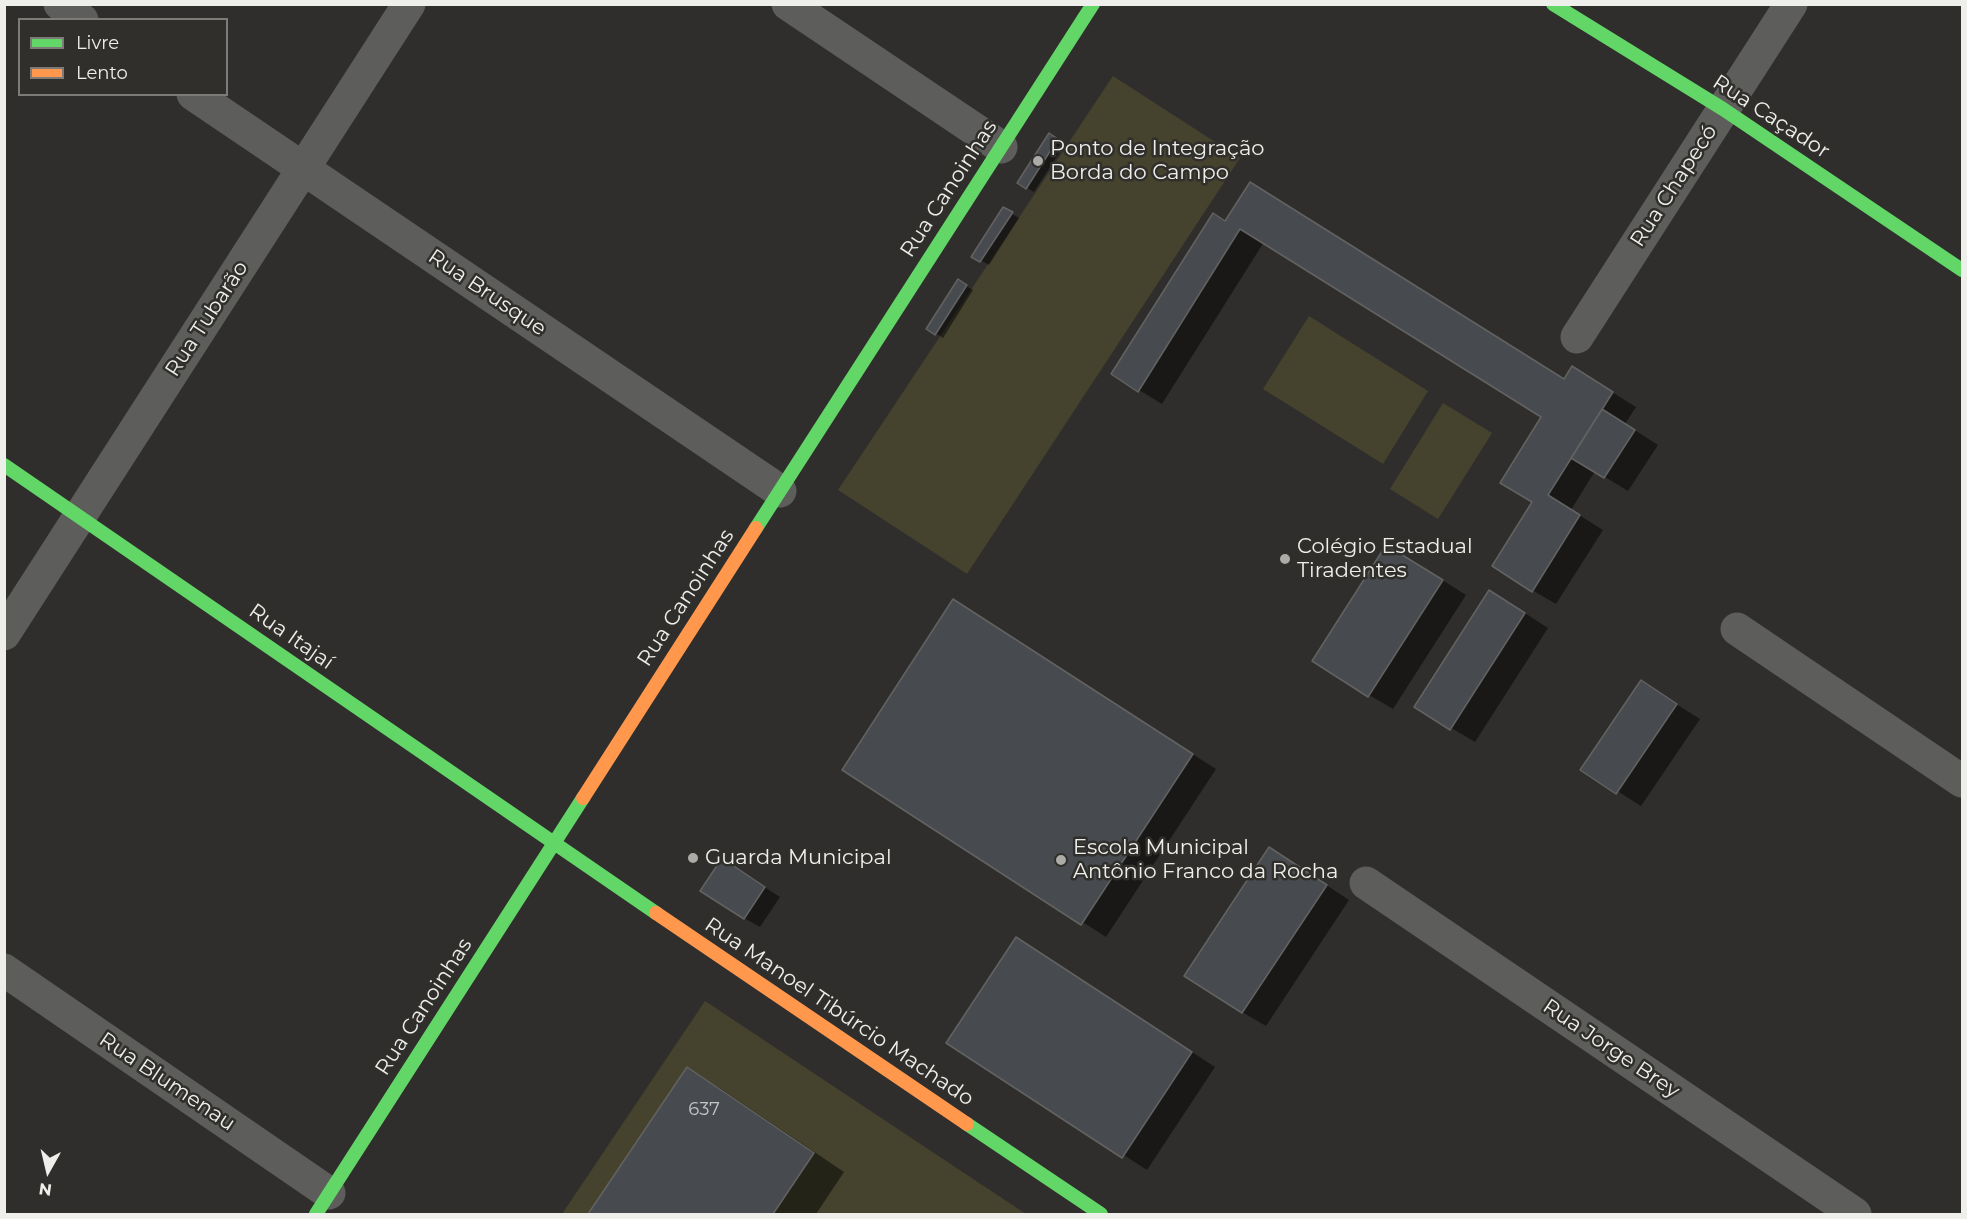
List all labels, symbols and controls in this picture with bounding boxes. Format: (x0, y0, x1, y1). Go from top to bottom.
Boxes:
legend (18, 18, 228, 96)
text: Livre (76, 32, 119, 54)
text: Lento (76, 62, 128, 84)
street label: Rua Caçador (1708, 70, 1834, 164)
street label: Rua Canoinhas (895, 116, 1003, 262)
street label: Rua Chapecó (1625, 120, 1723, 252)
place label: Ponto de Integração Borda do Campo (1050, 136, 1264, 186)
marker: Ponto de Integração Borda do Campo (1031, 154, 1045, 168)
street label: Rua Brusque (423, 244, 551, 342)
street label: Rua Tubarão (160, 256, 254, 382)
street label: Rua Canoinhas (632, 525, 740, 671)
place label: Colégio Estadual Tiradentes (1297, 534, 1473, 584)
marker: Colégio Estadual Tiradentes (1278, 552, 1292, 566)
street label: Rua Itajaí (244, 599, 338, 675)
place label: Escola Municipal Antônio Franco da Rocha (1073, 835, 1338, 885)
place label: Guarda Municipal (705, 845, 892, 871)
marker: Guarda Municipal (686, 851, 700, 865)
marker: Escola Municipal Antônio Franco da Rocha (1054, 853, 1068, 867)
street label: Rua Manoel Tibúrcio Machado (700, 912, 978, 1112)
street label: Rua Canoinhas (370, 934, 478, 1080)
street label: Rua Jorge Brey (1538, 994, 1684, 1104)
street label: Rua Blumenau (94, 1027, 240, 1137)
house number: 637 (688, 1099, 720, 1121)
north arrow (18, 1141, 78, 1201)
text: N (38, 1179, 53, 1200)

